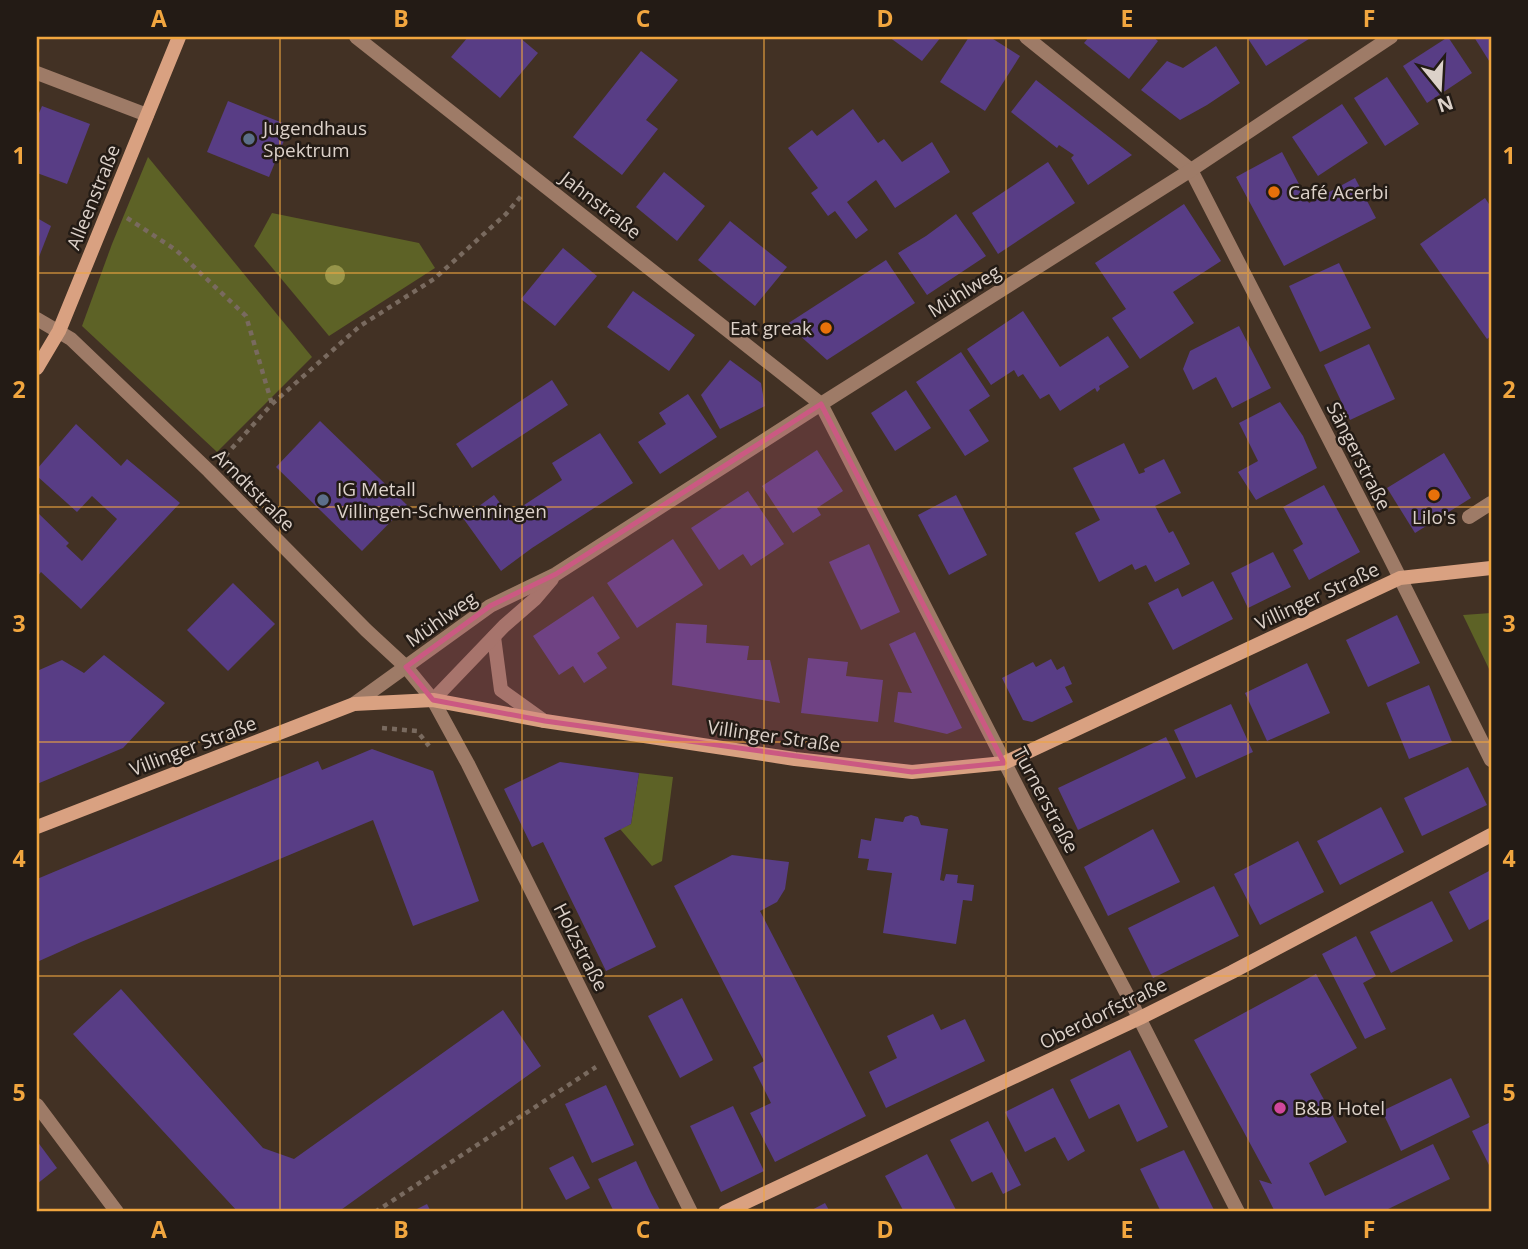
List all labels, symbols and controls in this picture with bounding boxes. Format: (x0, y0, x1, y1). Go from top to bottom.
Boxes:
text: A (151, 2, 167, 34)
text: B (393, 2, 409, 34)
text: C (636, 2, 650, 34)
text: D (876, 2, 894, 34)
text: E (1121, 2, 1133, 34)
text: F (1363, 2, 1375, 34)
north arrow (1406, 52, 1476, 122)
text: N (1434, 89, 1457, 119)
place label: Jugendhaus Spektrum (261, 115, 367, 163)
marker: Jugendhaus Spektrum (241, 131, 257, 147)
text: 1 (12, 139, 26, 171)
text: 1 (1502, 139, 1516, 171)
street label: Alleenstraße (60, 141, 126, 253)
street label: Jahnstraße (554, 164, 647, 245)
place label: Café Acerbi (1288, 179, 1389, 205)
marker: Café Acerbi (1266, 184, 1282, 200)
street label: Mühlweg (923, 259, 1005, 323)
place label: Eat greak (730, 315, 812, 341)
marker: Eat greak (818, 320, 834, 336)
text: 2 (12, 373, 26, 405)
text: 2 (1502, 373, 1516, 405)
street label: Sängerstraße (1321, 398, 1397, 514)
street label: Arndtstraße (207, 443, 301, 537)
place label: IG Metall Villingen-Schwenningen (337, 476, 547, 524)
marker: Lilo's (1426, 487, 1442, 503)
marker: IG Metall Villingen-Schwenningen (315, 492, 331, 508)
place label: Lilo's (1412, 504, 1456, 530)
street label: Villinger Straße (1251, 556, 1383, 636)
street label: Mühlweg (400, 585, 482, 653)
text: 3 (12, 607, 26, 639)
text: 3 (1502, 607, 1516, 639)
street label: Villinger Straße (126, 710, 260, 782)
street label: Villinger Straße (706, 714, 842, 758)
street label: Turnerstraße (1007, 742, 1085, 858)
text: 4 (12, 842, 26, 874)
text: 4 (1502, 842, 1516, 874)
street label: Holzstraße (548, 898, 614, 996)
street label: Oberdorfstraße (1035, 971, 1171, 1055)
text: 5 (12, 1076, 26, 1108)
text: 5 (1502, 1076, 1516, 1108)
place label: B&B Hotel (1294, 1095, 1385, 1121)
marker: B&B Hotel (1272, 1100, 1288, 1116)
text: A (151, 1213, 167, 1245)
text: B (393, 1213, 409, 1245)
text: C (636, 1213, 650, 1245)
text: D (876, 1213, 894, 1245)
text: E (1121, 1213, 1133, 1245)
text: F (1363, 1213, 1375, 1245)

